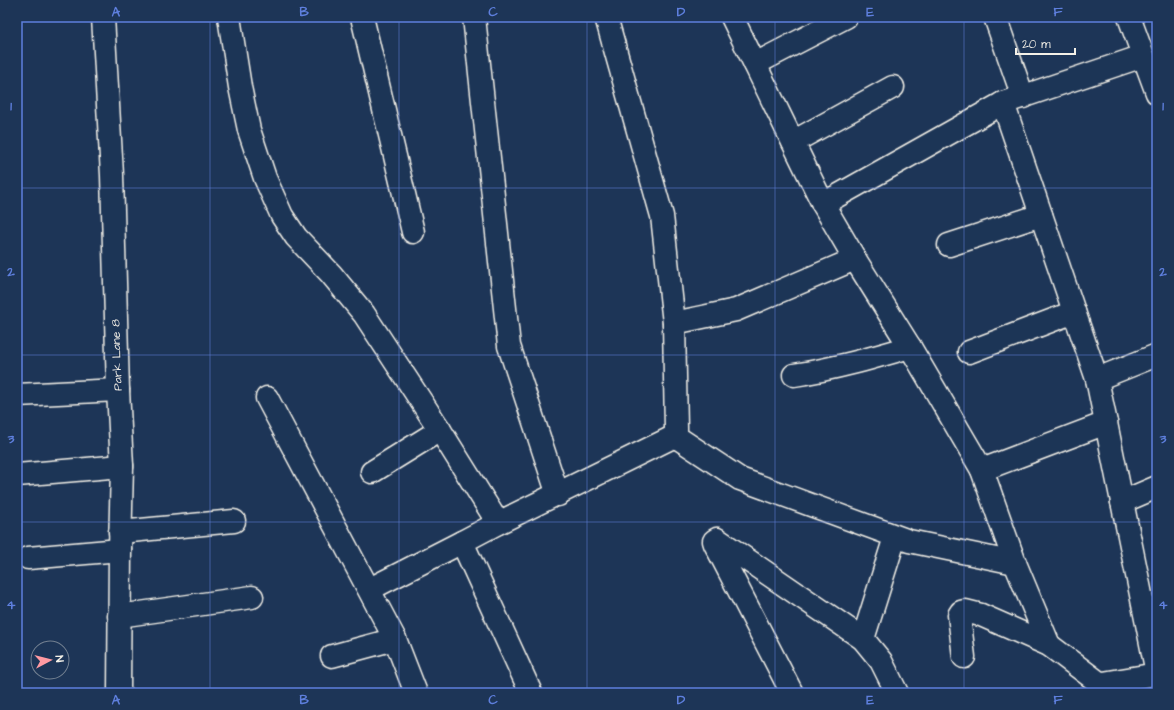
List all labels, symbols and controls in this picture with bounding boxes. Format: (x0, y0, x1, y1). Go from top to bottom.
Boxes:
text: A (112, 3, 121, 21)
text: B (299, 3, 309, 21)
text: C (488, 3, 498, 21)
text: D (677, 3, 686, 21)
text: E (866, 3, 874, 21)
text: F (1053, 3, 1063, 21)
scale bar (1016, 30, 1075, 56)
text: 20 m (1022, 36, 1051, 53)
text: 1 (10, 97, 12, 115)
text: 1 (1162, 97, 1164, 115)
text: 2 (6, 263, 15, 281)
text: 2 (1158, 263, 1167, 281)
street label: Park Lane 8 (107, 318, 127, 391)
text: 3 (7, 430, 15, 448)
text: 3 (1159, 430, 1167, 448)
text: 4 (7, 596, 16, 614)
text: 4 (1159, 596, 1168, 614)
north arrow (30, 640, 70, 680)
text: N (52, 655, 67, 663)
text: A (112, 691, 121, 709)
text: B (299, 691, 309, 709)
text: C (488, 691, 498, 709)
text: D (677, 691, 686, 709)
text: E (866, 691, 874, 709)
text: F (1053, 691, 1063, 709)

